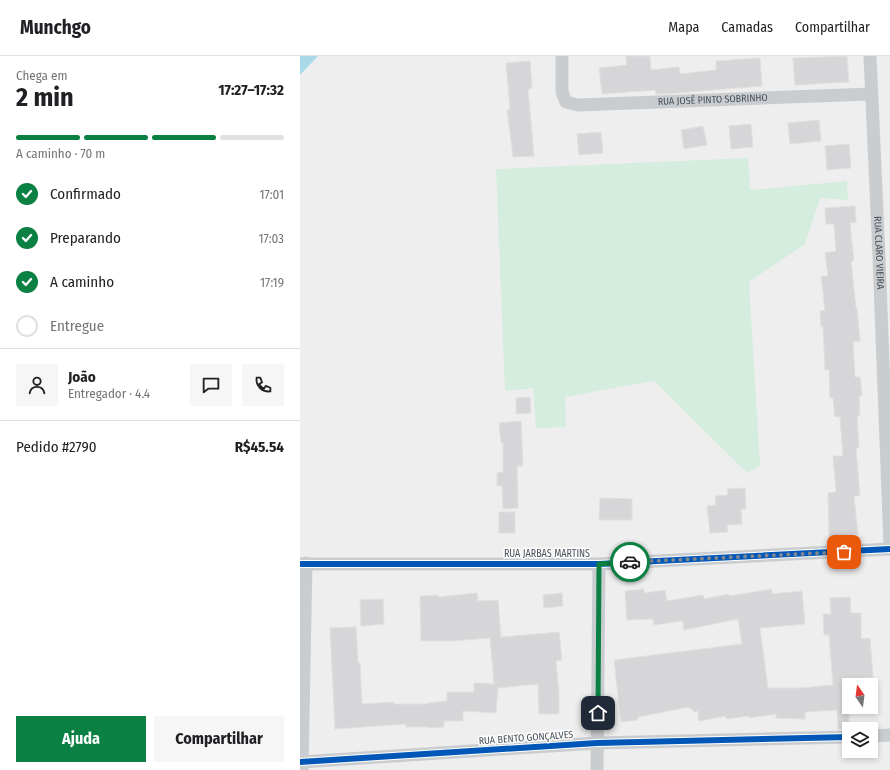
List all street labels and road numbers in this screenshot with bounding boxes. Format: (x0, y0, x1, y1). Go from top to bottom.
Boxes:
street label: RUA JOSÉ PINTO SOBRINHO (658, 92, 768, 108)
street label: RUA CLARO VIEIRA (871, 216, 886, 290)
street label: RUA JARBAS MARTINS (504, 548, 590, 560)
street label: RUA BENTO GONÇALVES (478, 729, 574, 747)

